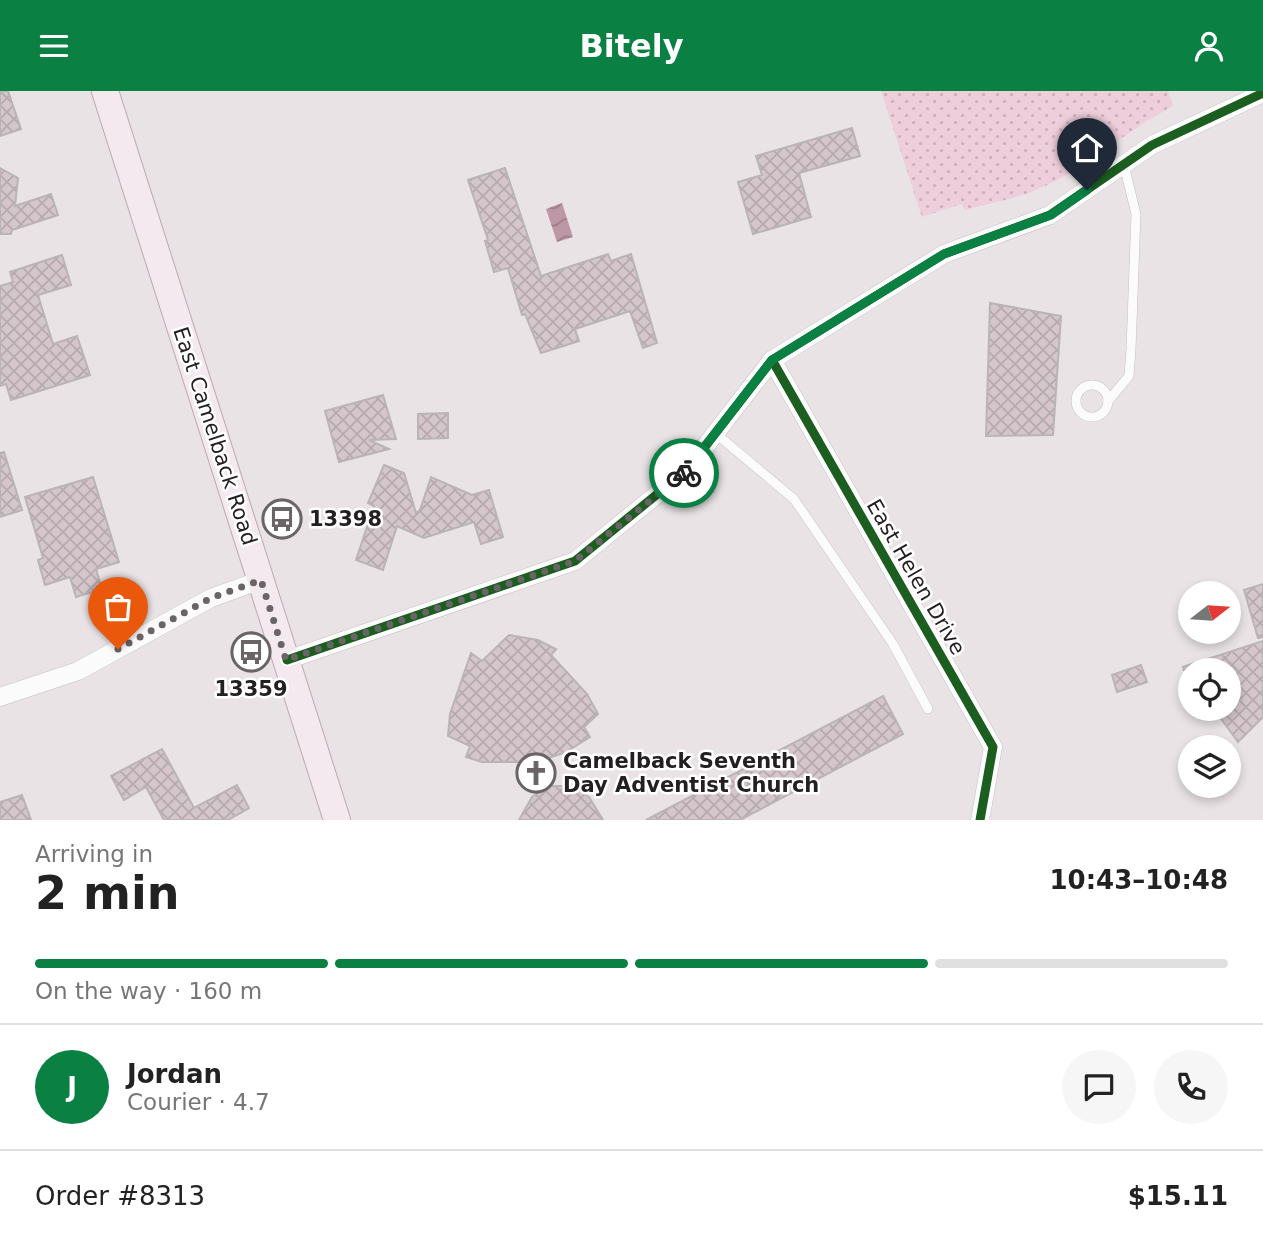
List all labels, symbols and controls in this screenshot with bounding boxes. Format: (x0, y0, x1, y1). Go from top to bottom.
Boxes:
icon: menu (35, 27, 73, 65)
text: Bitely (579, 27, 684, 65)
icon: person (1190, 27, 1228, 65)
pin (1057, 118, 1117, 190)
icon: home (1068, 129, 1106, 167)
street label: East Camelback Road (168, 324, 262, 548)
courier (649, 438, 719, 508)
icon: bike (665, 454, 703, 492)
street label: East Helen Drive (862, 495, 970, 659)
bus stop icon: 13398 (261, 498, 303, 540)
place label: 13398 (309, 507, 382, 531)
pin (88, 577, 148, 649)
north arrow (1178, 581, 1241, 644)
map controls (1178, 581, 1241, 798)
icon: bag (99, 588, 137, 626)
bus stop icon: 13359 (230, 631, 272, 673)
button: locate (1178, 658, 1241, 721)
place label: 13359 (214, 677, 288, 701)
button: layers (1178, 735, 1241, 798)
place label: Camelback Seventh Day Adventist Church (563, 749, 819, 797)
church icon: Camelback Seventh Day Adventist Church (515, 752, 557, 794)
text: Arriving in (35, 841, 153, 867)
text: 10:43–10:48 (1049, 865, 1228, 895)
text: 2 min (35, 866, 179, 920)
text: On the way · 160 m (35, 978, 262, 1004)
button: chat (1062, 1050, 1136, 1124)
button: phone (1154, 1050, 1228, 1124)
text: Jordan (127, 1059, 222, 1089)
text: J (67, 1072, 77, 1102)
text: Courier · 4.7 (127, 1089, 270, 1115)
text: Order #8313 (35, 1181, 205, 1211)
text: $15.11 (1128, 1181, 1228, 1211)

